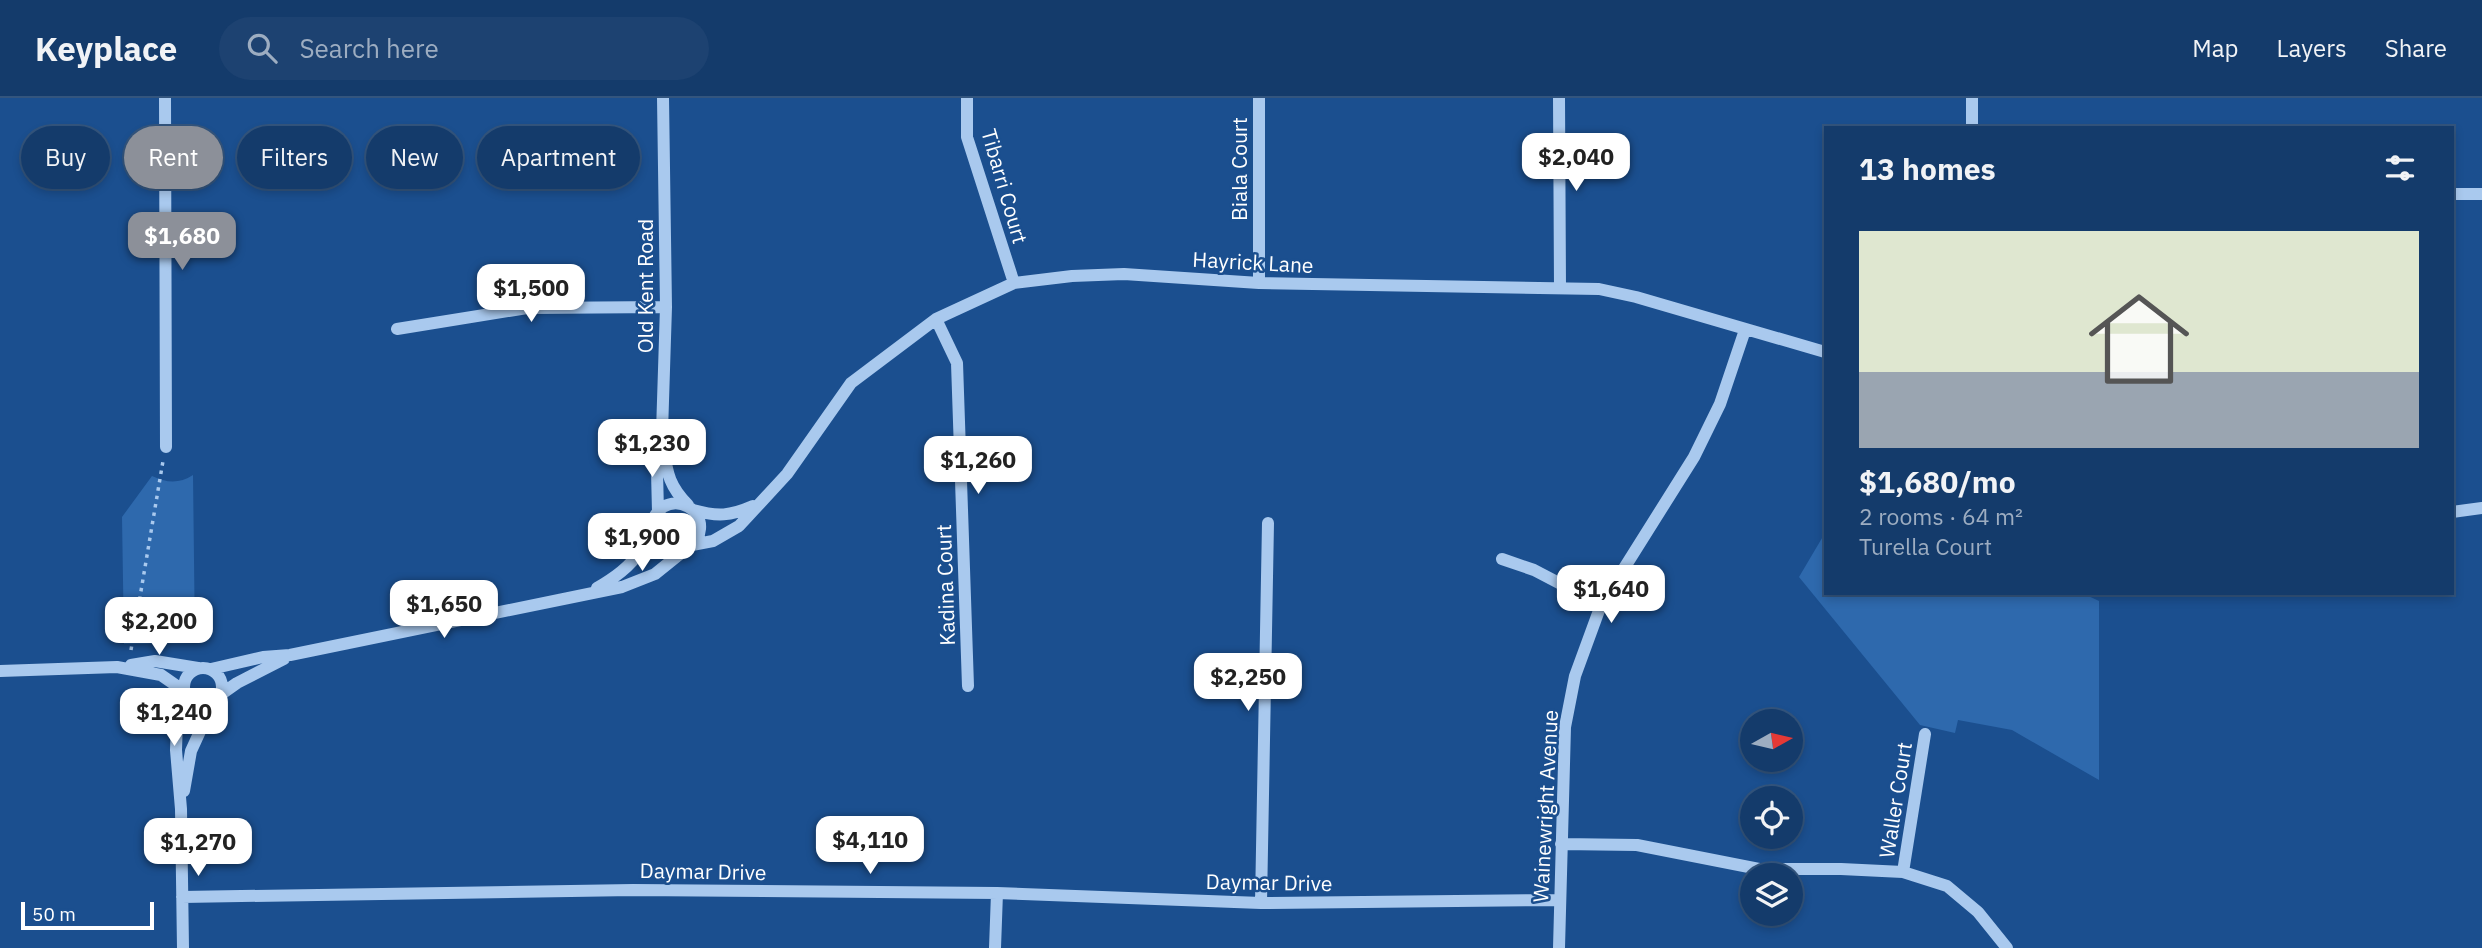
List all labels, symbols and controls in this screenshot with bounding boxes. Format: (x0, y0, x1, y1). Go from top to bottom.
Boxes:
search box (219, 17, 709, 80)
text: Keyplace (35, 27, 177, 70)
icon: search (243, 29, 281, 67)
text: Search here (299, 31, 439, 65)
text: Map (2192, 32, 2239, 64)
text: Layers (2277, 32, 2347, 64)
text: Share (2385, 32, 2447, 64)
street label: Biala Court (1225, 117, 1253, 221)
street label: Tibarri Court (975, 125, 1035, 247)
chip: Buy (21, 126, 110, 189)
chip: Rent (124, 126, 223, 189)
chip: Filters (237, 126, 352, 189)
chip: New (366, 126, 463, 189)
chip: Apartment (477, 126, 640, 189)
pin: $2,040 (1519, 134, 1633, 193)
text: $2,040 (1538, 141, 1614, 171)
text: 13 homes (1859, 149, 1996, 188)
icon: filters (2381, 149, 2419, 187)
pin: $1,680 (125, 212, 239, 272)
street label: Old Kent Road (631, 219, 659, 353)
text: $1,680 (144, 220, 220, 250)
street label: Hayrick Lane (1192, 245, 1314, 279)
pin: $1,500 (474, 264, 588, 324)
text: $1,500 (493, 272, 569, 302)
icon: home (2076, 276, 2202, 402)
pin: $1,230 (595, 420, 709, 479)
text: $1,230 (614, 427, 690, 457)
pin: $1,260 (921, 436, 1035, 496)
text: $1,260 (940, 444, 1016, 474)
text: $1,680/mo (1859, 462, 2016, 501)
text: 2 rooms · 64 m² (1859, 501, 2023, 531)
pin: $1,900 (585, 514, 699, 573)
text: $1,900 (604, 521, 680, 551)
street label: Kadina Court (929, 524, 961, 646)
text: Turella Court (1859, 531, 1992, 561)
pin: $1,640 (1554, 566, 1668, 625)
text: $1,640 (1573, 573, 1649, 603)
pin: $1,650 (387, 580, 501, 640)
text: $1,650 (406, 588, 482, 618)
pin: $2,200 (102, 598, 216, 657)
text: $2,200 (121, 605, 197, 635)
pin: $2,250 (1191, 654, 1305, 713)
text: $2,250 (1210, 661, 1286, 691)
pin: $1,240 (117, 688, 231, 748)
text: $1,240 (136, 696, 212, 726)
street label: Wainewright Avenue (1526, 709, 1564, 903)
north arrow (1740, 709, 1802, 772)
map controls (1740, 709, 1803, 926)
street label: Waller Court (1872, 740, 1918, 860)
button: locate (1740, 786, 1803, 849)
pin: $4,110 (813, 816, 927, 876)
pin: $1,270 (141, 818, 255, 878)
text: $4,110 (832, 824, 908, 854)
text: $1,270 (160, 826, 236, 856)
street label: Daymar Drive (639, 856, 767, 886)
button: layers (1740, 863, 1803, 926)
street label: Daymar Drive (1205, 867, 1333, 897)
scale bar (21, 899, 154, 931)
text: 50 m (32, 902, 76, 926)

